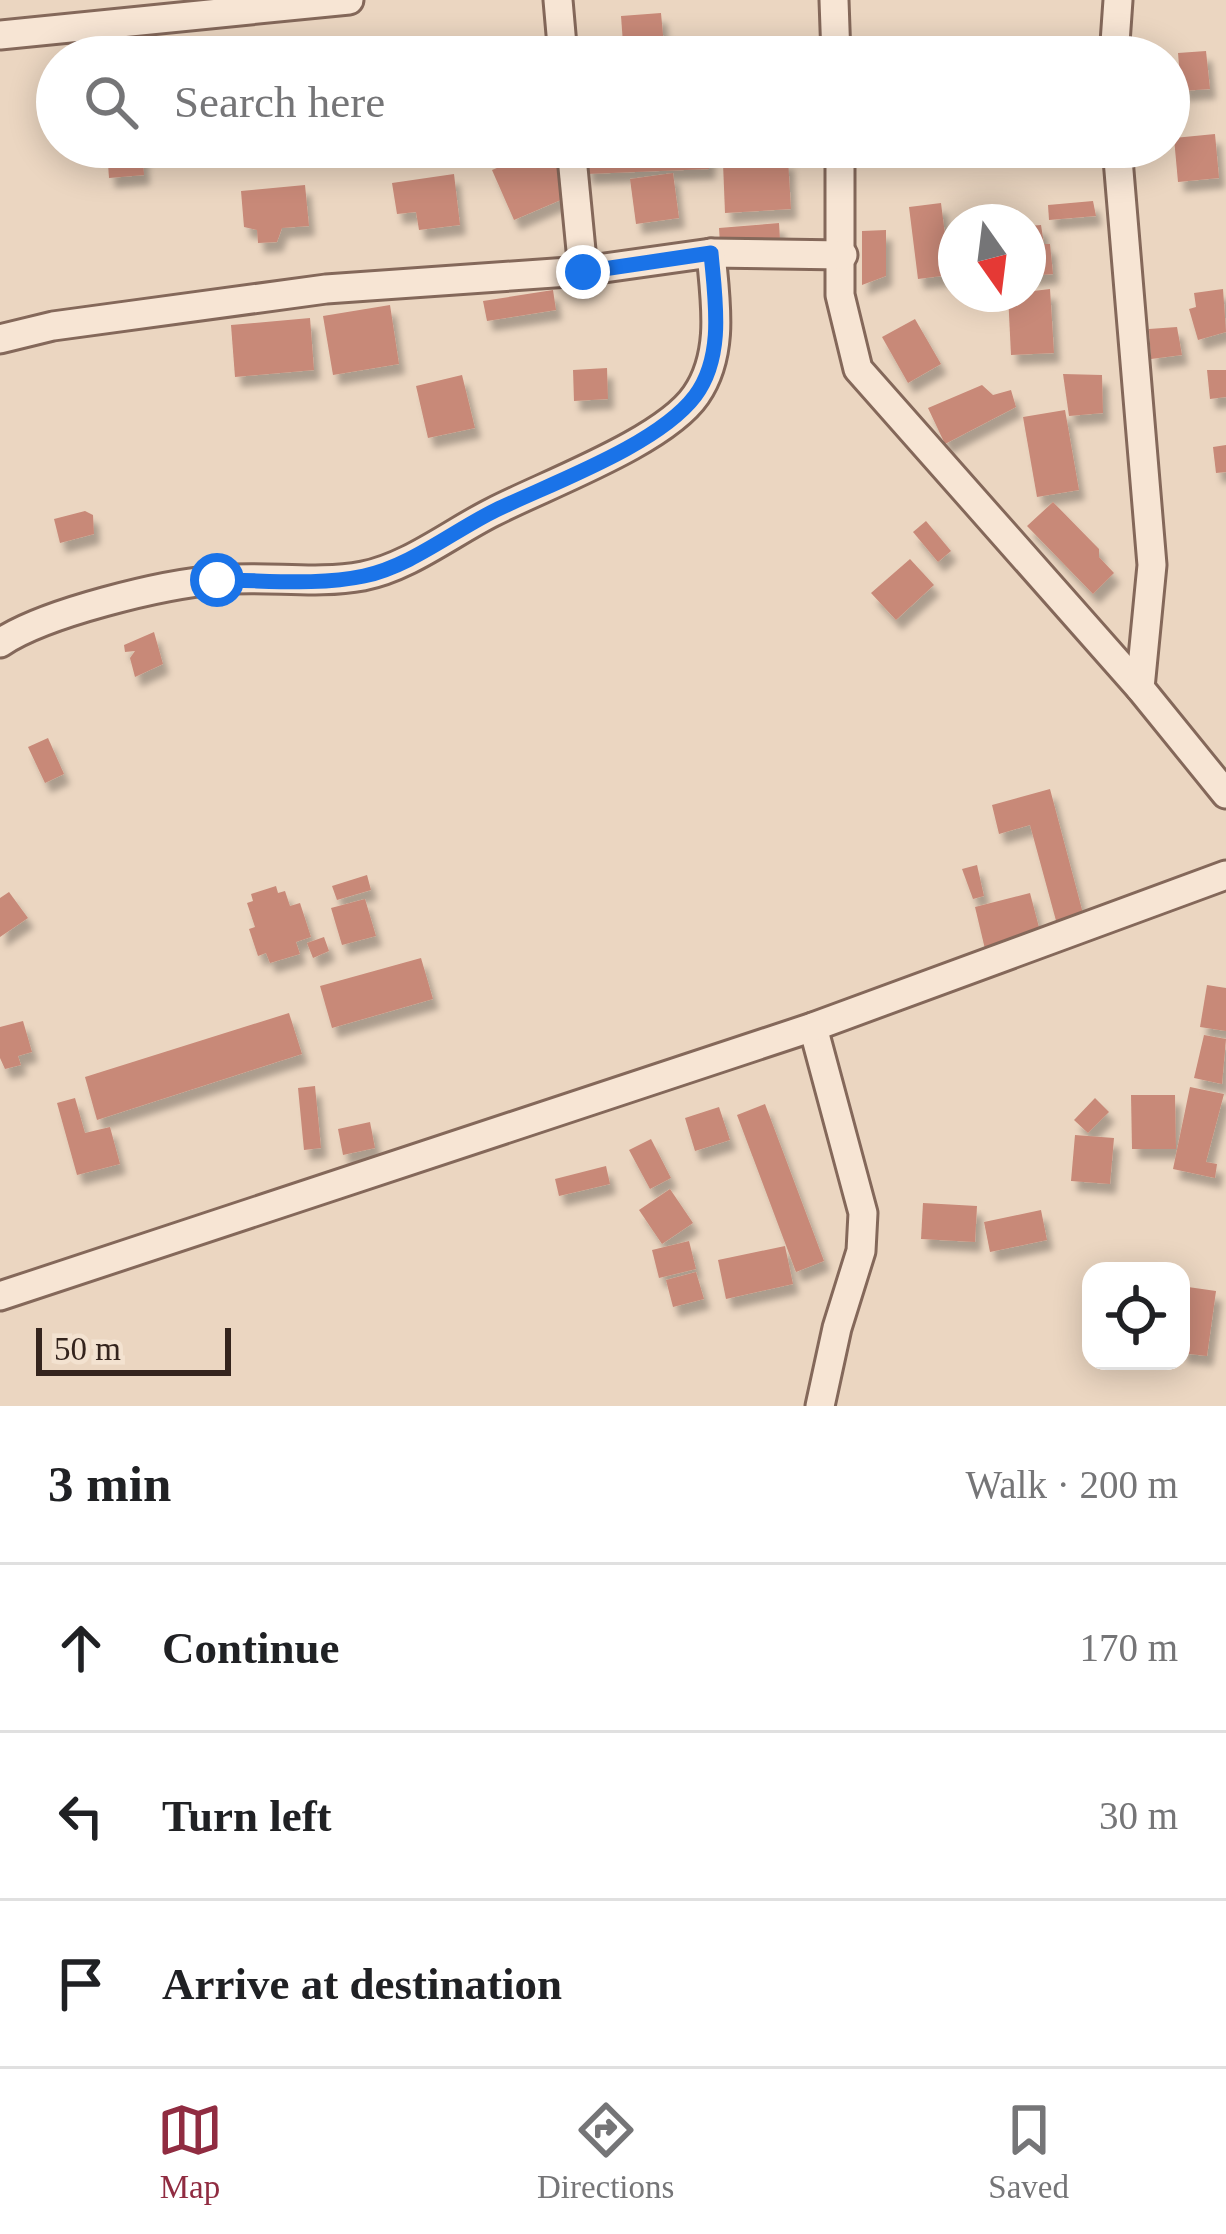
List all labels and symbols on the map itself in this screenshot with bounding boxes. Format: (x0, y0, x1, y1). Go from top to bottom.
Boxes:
north arrow (938, 204, 1046, 312)
route end (556, 245, 610, 299)
route start (190, 553, 244, 607)
scale bar (36, 1322, 231, 1375)

